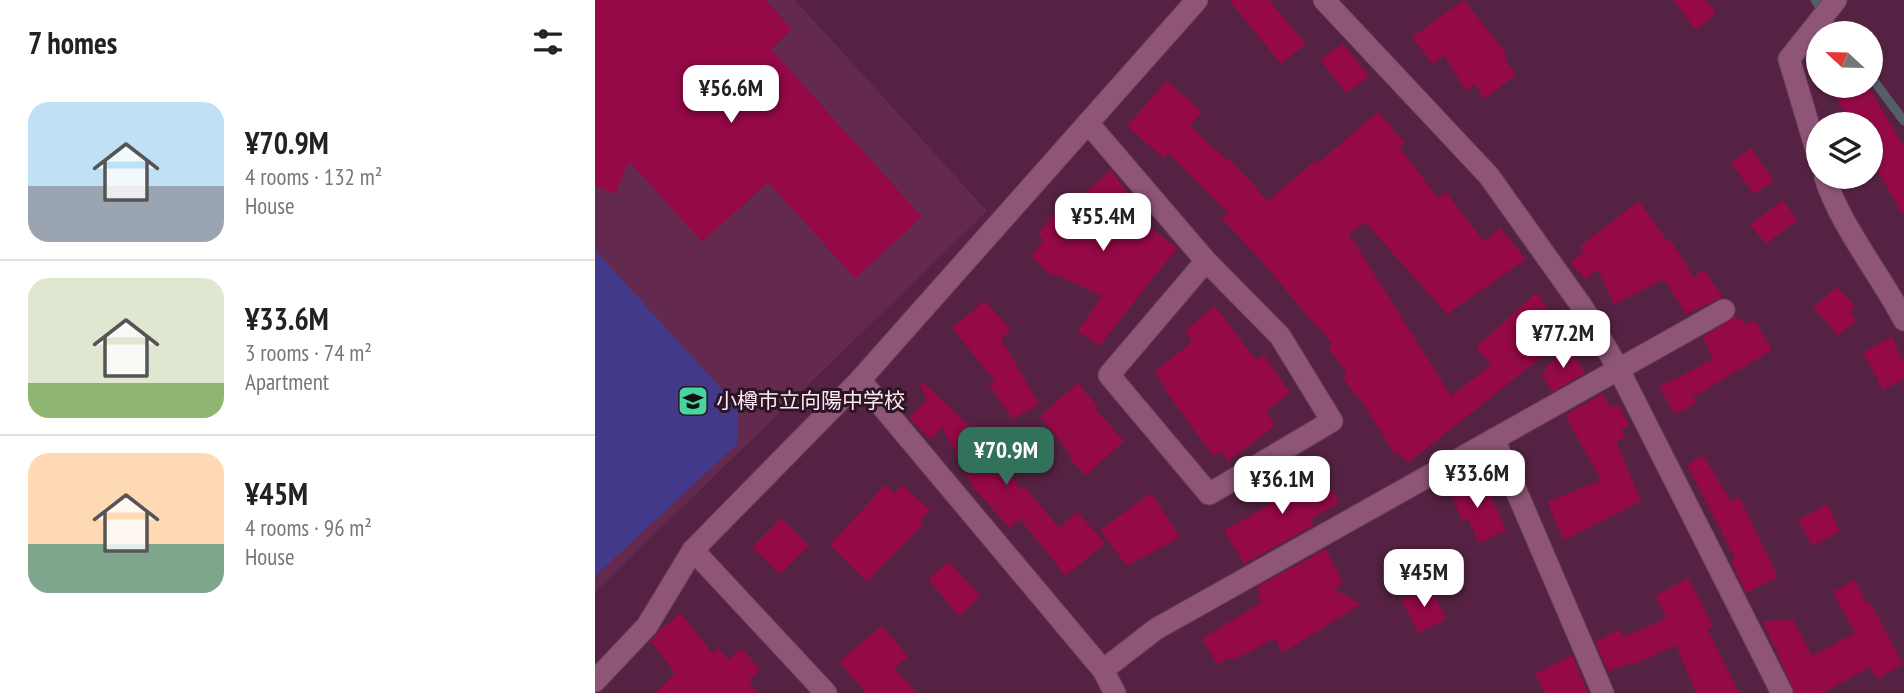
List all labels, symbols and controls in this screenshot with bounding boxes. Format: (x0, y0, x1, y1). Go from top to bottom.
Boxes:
north arrow (1806, 21, 1883, 98)
map controls (1806, 21, 1883, 189)
text: 7 homes (28, 23, 117, 62)
icon: filters (529, 23, 567, 61)
pin: ¥56.6M (674, 66, 788, 125)
text: ¥56.6M (699, 73, 763, 102)
button: layers (1806, 112, 1883, 189)
text: ¥70.9M (245, 123, 329, 162)
icon: home (84, 130, 168, 214)
text: 4 rooms · 132 m² (245, 162, 382, 191)
text: House (245, 191, 295, 220)
pin: ¥55.4M (1046, 194, 1160, 253)
text: ¥55.4M (1071, 201, 1135, 230)
text: ¥33.6M (245, 299, 329, 338)
icon: home (84, 306, 168, 390)
pin: ¥77.2M (1506, 310, 1620, 370)
text: ¥77.2M (1532, 318, 1594, 347)
text: 3 rooms · 74 m² (245, 338, 372, 367)
text: Apartment (245, 367, 329, 396)
school or university icon: 小樽市立向陽中学校 (676, 384, 710, 418)
place label: 小樽市立向陽中学校 (716, 387, 905, 414)
pin: ¥70.9M (949, 428, 1063, 487)
text: ¥70.9M (974, 435, 1038, 464)
pin: ¥33.6M (1420, 450, 1534, 510)
pin: ¥36.1M (1225, 456, 1339, 516)
text: ¥33.6M (1445, 458, 1509, 487)
text: ¥36.1M (1250, 464, 1314, 493)
text: ¥45M (245, 474, 308, 513)
icon: home (84, 481, 168, 565)
text: 4 rooms · 96 m² (245, 513, 372, 542)
text: House (245, 542, 295, 571)
pin: ¥45M (1383, 550, 1465, 609)
text: ¥45M (1400, 557, 1448, 586)

